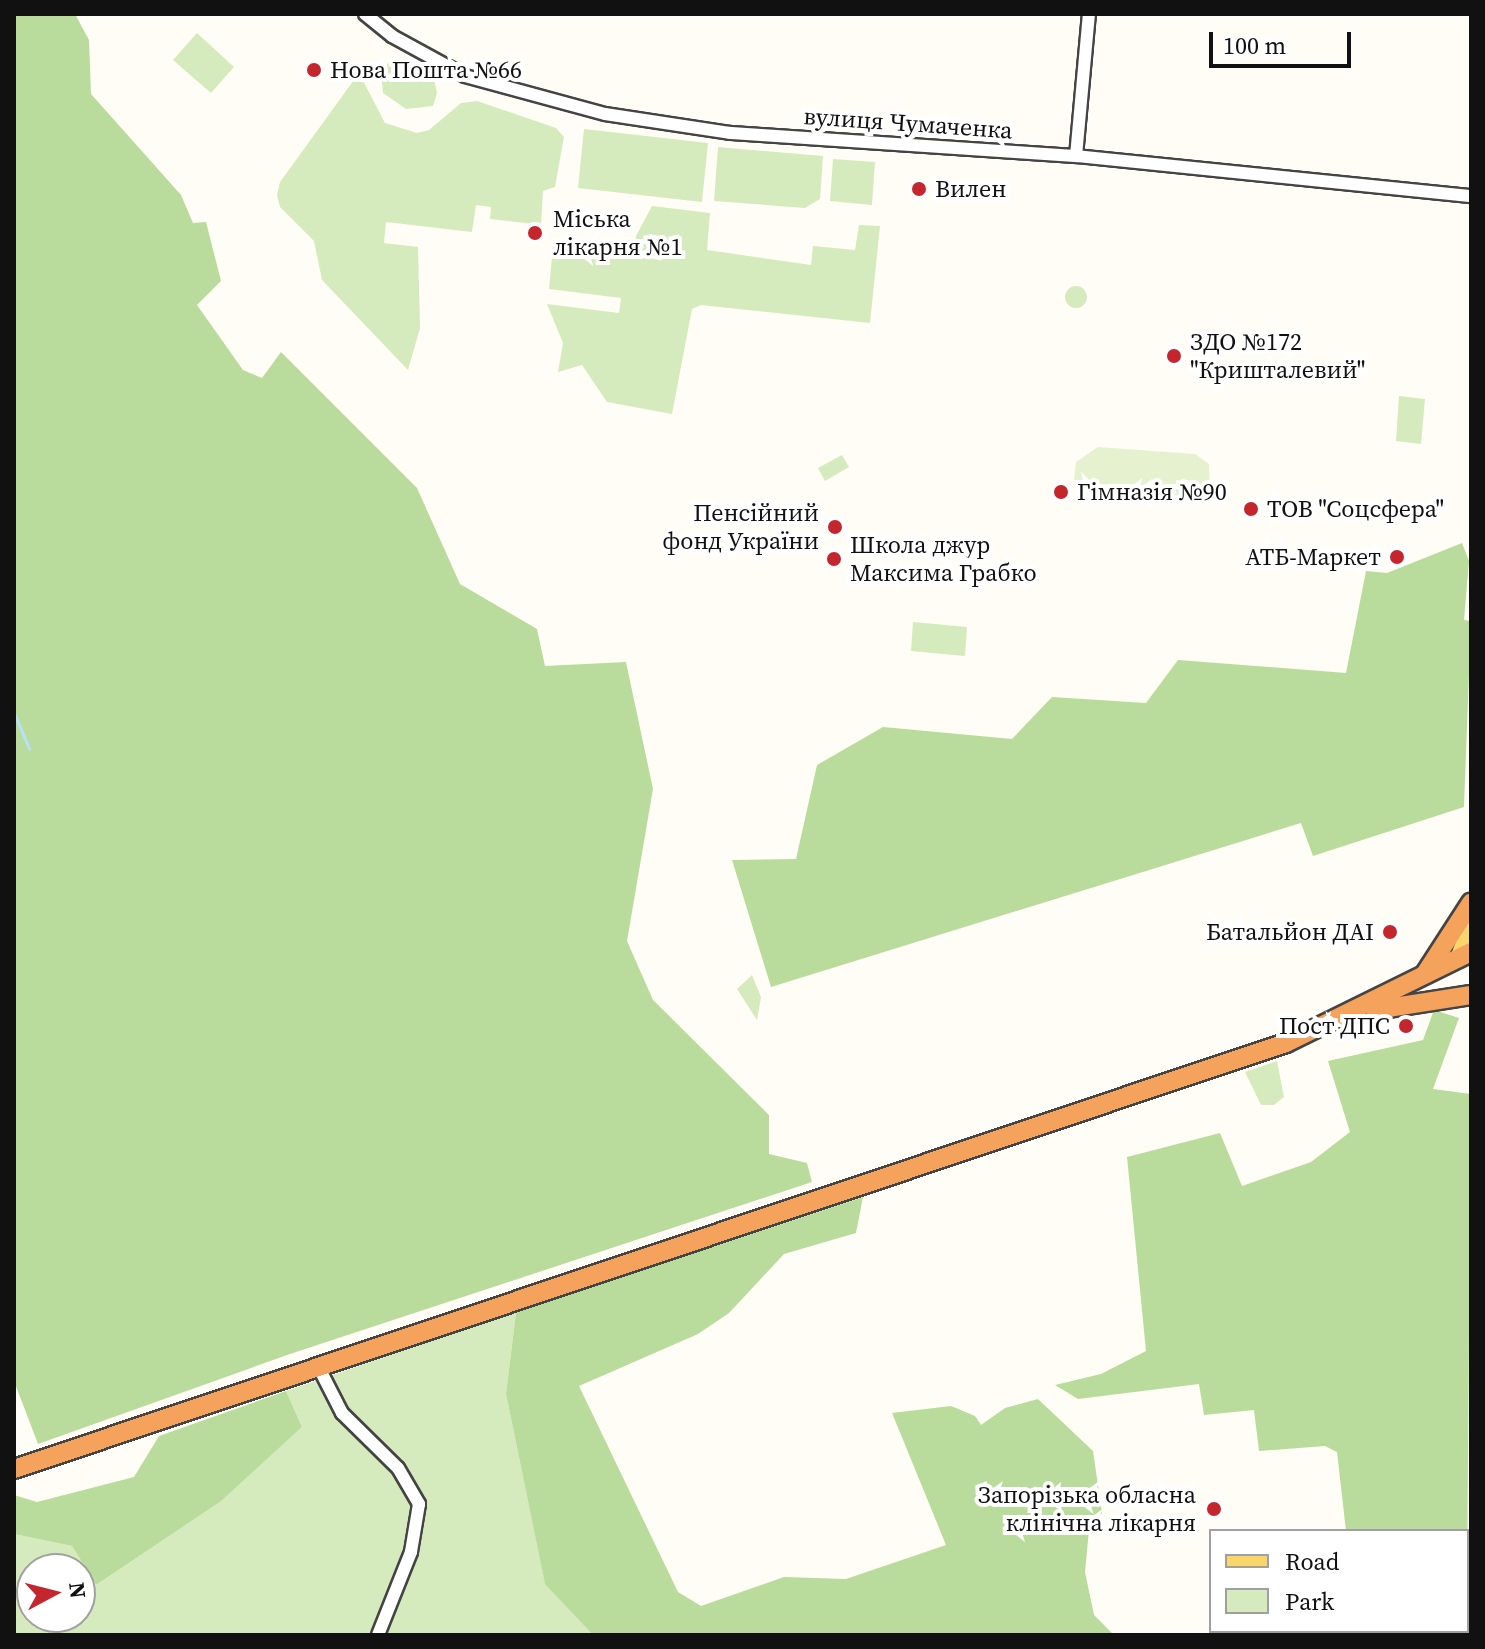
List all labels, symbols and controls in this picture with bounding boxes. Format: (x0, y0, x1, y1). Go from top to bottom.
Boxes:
scale bar (1213, 16, 1355, 66)
text: 100 m (1223, 29, 1286, 62)
place label: Нова Пошта №66 (330, 56, 522, 84)
marker: Нова Пошта №66 (305, 61, 323, 79)
street label: вулиця Чумаченка (803, 101, 1013, 145)
place label: Вилен (935, 175, 1006, 203)
marker: Вилен (910, 180, 928, 198)
place label: Міська лікарня №1 (553, 205, 682, 261)
marker: Міська лікарня №1 (524, 222, 546, 244)
place label: ЗДО №172 "Кришталевий" (1190, 328, 1365, 384)
marker: ЗДО №172 "Кришталевий" (1165, 347, 1183, 365)
place label: Гімназія №90 (1077, 478, 1227, 506)
marker: Гімназія №90 (1052, 483, 1070, 501)
place label: ТОВ "Соцсфера" (1267, 495, 1444, 523)
place label: Пенсійний фонд України (663, 499, 819, 555)
marker: ТОВ "Соцсфера" (1242, 500, 1260, 518)
marker: Пенсійний фонд України (826, 518, 844, 536)
place label: Школа джур Максима Грабко (850, 531, 1037, 587)
place label: АТБ-Маркет (1245, 543, 1381, 571)
marker: АТБ-Маркет (1388, 548, 1406, 566)
marker: Школа джур Максима Грабко (825, 550, 843, 568)
place label: Батальйон ДАI (1206, 918, 1374, 946)
marker: Батальйон ДАI (1381, 923, 1399, 941)
place label: Пост ДПС (1279, 1012, 1390, 1040)
marker: Пост ДПС (1397, 1017, 1415, 1035)
place label: Запорізька обласна клінічна лікарня (978, 1481, 1196, 1537)
marker: Запорізька обласна клінічна лікарня (1203, 1498, 1225, 1520)
legend (1209, 1529, 1469, 1633)
text: Road (1285, 1545, 1339, 1578)
north arrow (16, 1553, 96, 1633)
text: N (62, 1581, 94, 1600)
text: Park (1285, 1585, 1334, 1618)

